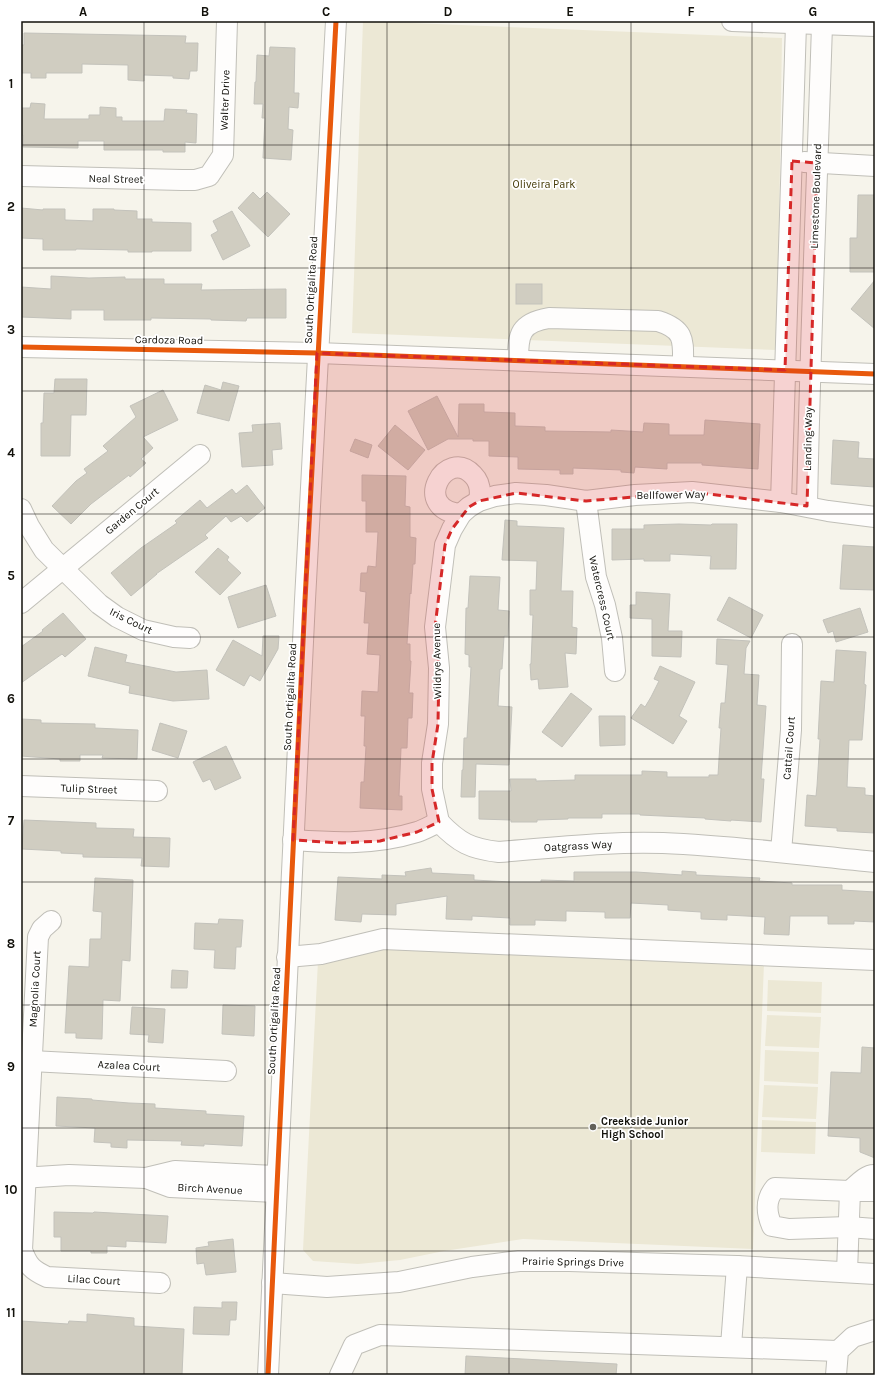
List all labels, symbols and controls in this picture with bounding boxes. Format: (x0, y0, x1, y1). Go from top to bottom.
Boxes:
text: A (79, 4, 87, 19)
text: B (201, 4, 209, 19)
text: C (322, 4, 330, 19)
text: D (444, 4, 453, 19)
text: E (566, 4, 574, 19)
text: F (687, 4, 695, 19)
text: G (809, 4, 817, 19)
street label: Walter Drive (217, 69, 233, 131)
text: 1 (9, 76, 13, 91)
street label: Limestone Boulevard (808, 143, 824, 249)
street label: Neal Street (88, 172, 144, 186)
park label: Oliveira Park (513, 178, 575, 191)
text: 2 (7, 199, 15, 214)
street label: South Ortigalita Road (302, 236, 320, 344)
text: 3 (7, 322, 15, 337)
street label: Cardoza Road (135, 333, 203, 347)
street label: Landing Way (801, 407, 815, 471)
text: 4 (7, 445, 15, 460)
street label: Garden Court (103, 485, 161, 537)
street label: Bellfower Way (636, 488, 706, 502)
street label: Watercress Court (586, 554, 618, 642)
text: 5 (7, 568, 15, 583)
street label: Iris Court (107, 605, 155, 637)
street label: Wildrye Avenue (430, 622, 444, 699)
street label: South Ortigalita Road (281, 643, 299, 751)
text: 6 (7, 691, 15, 706)
street label: Cattail Court (780, 716, 798, 780)
street label: Tulip Street (60, 782, 118, 796)
text: 7 (8, 813, 15, 828)
street label: Oatgrass Way (544, 838, 612, 854)
text: 8 (7, 936, 15, 951)
street label: Magnolia Court (26, 950, 44, 1028)
street label: South Ortigalita Road (265, 967, 283, 1075)
street label: Azalea Court (97, 1058, 161, 1074)
text: 9 (7, 1059, 15, 1074)
place label: Creekside Junior High School (601, 1115, 689, 1141)
marker: Creekside Junior High School (588, 1122, 598, 1132)
street label: Birch Avenue (177, 1181, 243, 1197)
text: 10 (5, 1182, 17, 1197)
street label: Prairie Springs Drive (522, 1255, 625, 1269)
street label: Lilac Court (67, 1272, 121, 1288)
text: 11 (6, 1305, 16, 1320)

